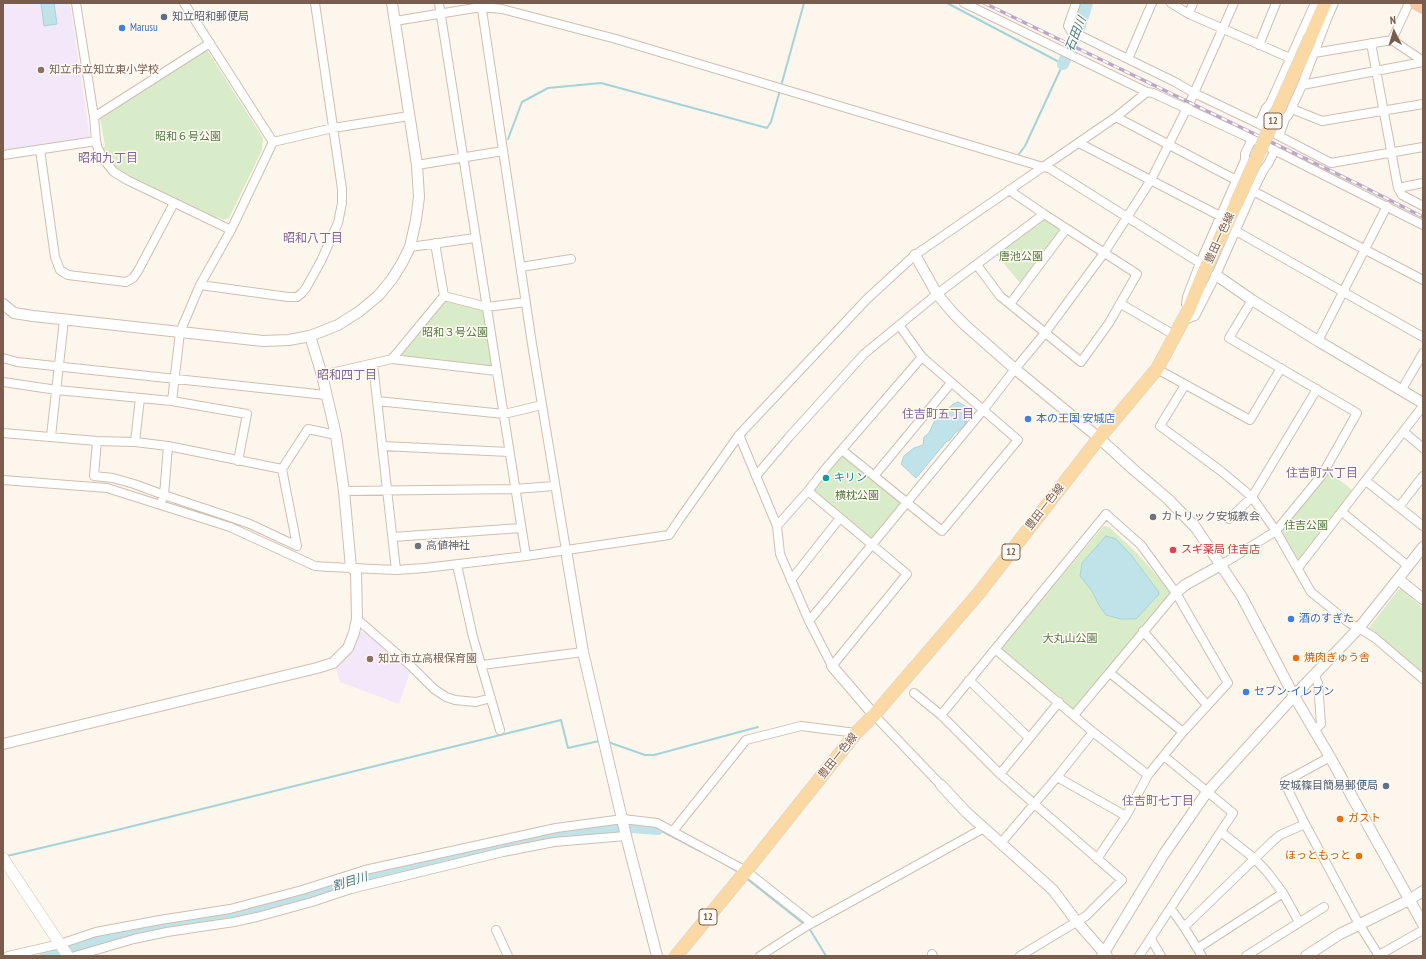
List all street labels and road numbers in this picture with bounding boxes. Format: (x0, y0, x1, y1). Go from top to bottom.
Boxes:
road number: 12 (1264, 113, 1282, 129)
street label: 豊田一色線 (1202, 210, 1238, 266)
street label: 豊田一色線 (1023, 481, 1067, 533)
road number: 12 (1002, 544, 1020, 560)
street label: 豊田一色線 (816, 730, 860, 782)
road number: 12 (699, 909, 717, 925)

